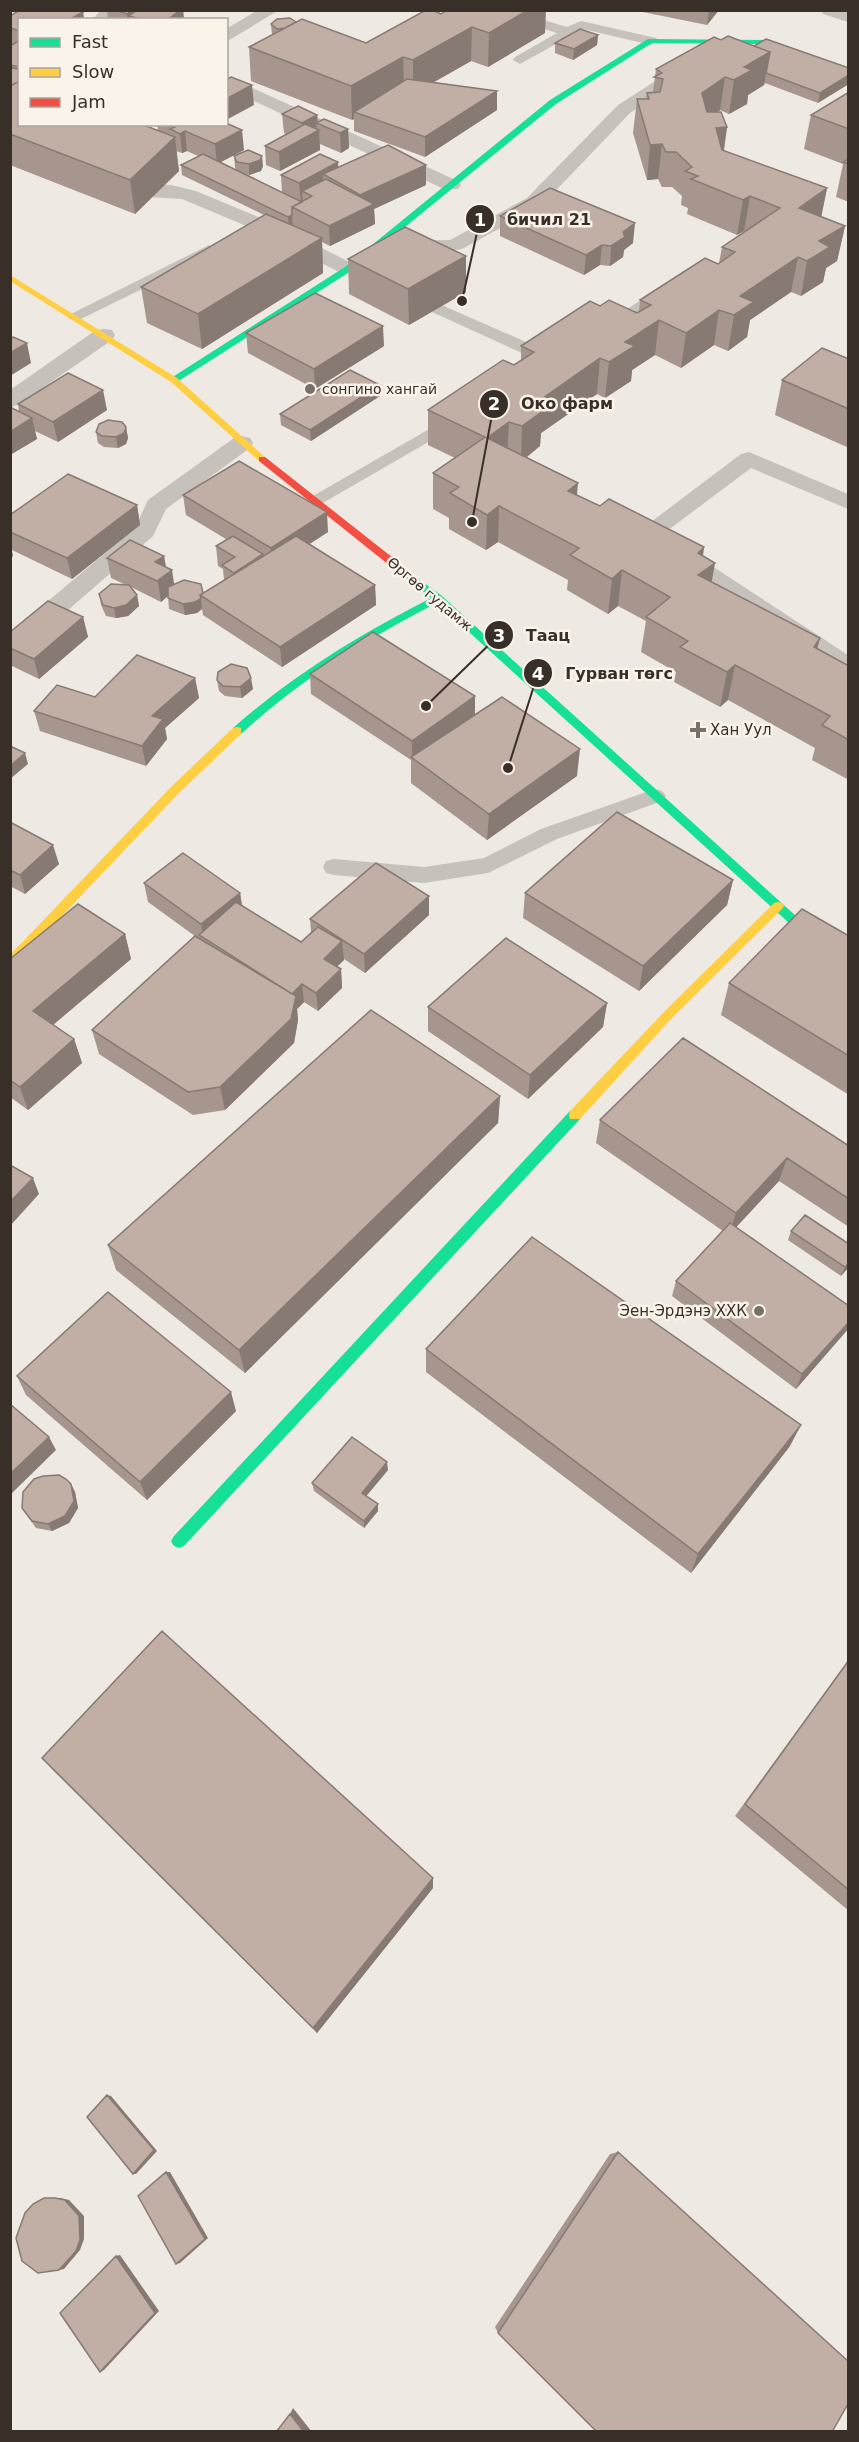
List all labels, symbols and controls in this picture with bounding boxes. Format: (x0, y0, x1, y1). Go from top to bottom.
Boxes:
legend (18, 18, 228, 126)
text: Fast (72, 31, 108, 52)
text: Slow (72, 61, 114, 82)
text: Jam (71, 91, 106, 112)
callout: бичил 21 (465, 202, 603, 236)
text: 1 (474, 209, 486, 230)
text: бичил 21 (507, 210, 591, 229)
place label: сонгино хангай (322, 381, 437, 397)
marker: сонгино хангай (303, 382, 317, 396)
callout: Око фарм (479, 387, 625, 421)
text: 2 (488, 393, 500, 414)
text: Око фарм (521, 394, 613, 413)
street label: Өргөө гудамж (384, 554, 476, 634)
callout: Таац (484, 618, 582, 652)
text: 3 (493, 625, 505, 646)
text: Таац (526, 626, 570, 645)
callout: Гурван төгс (523, 656, 685, 690)
text: 4 (532, 663, 544, 684)
text: Гурван төгс (565, 664, 673, 683)
place label: Хан Уул (710, 721, 772, 739)
marker: Хан Уул (691, 723, 705, 737)
place label: Эен-Эрдэнэ ХХК (619, 1302, 747, 1320)
marker: Эен-Эрдэнэ ХХК (752, 1304, 766, 1318)

